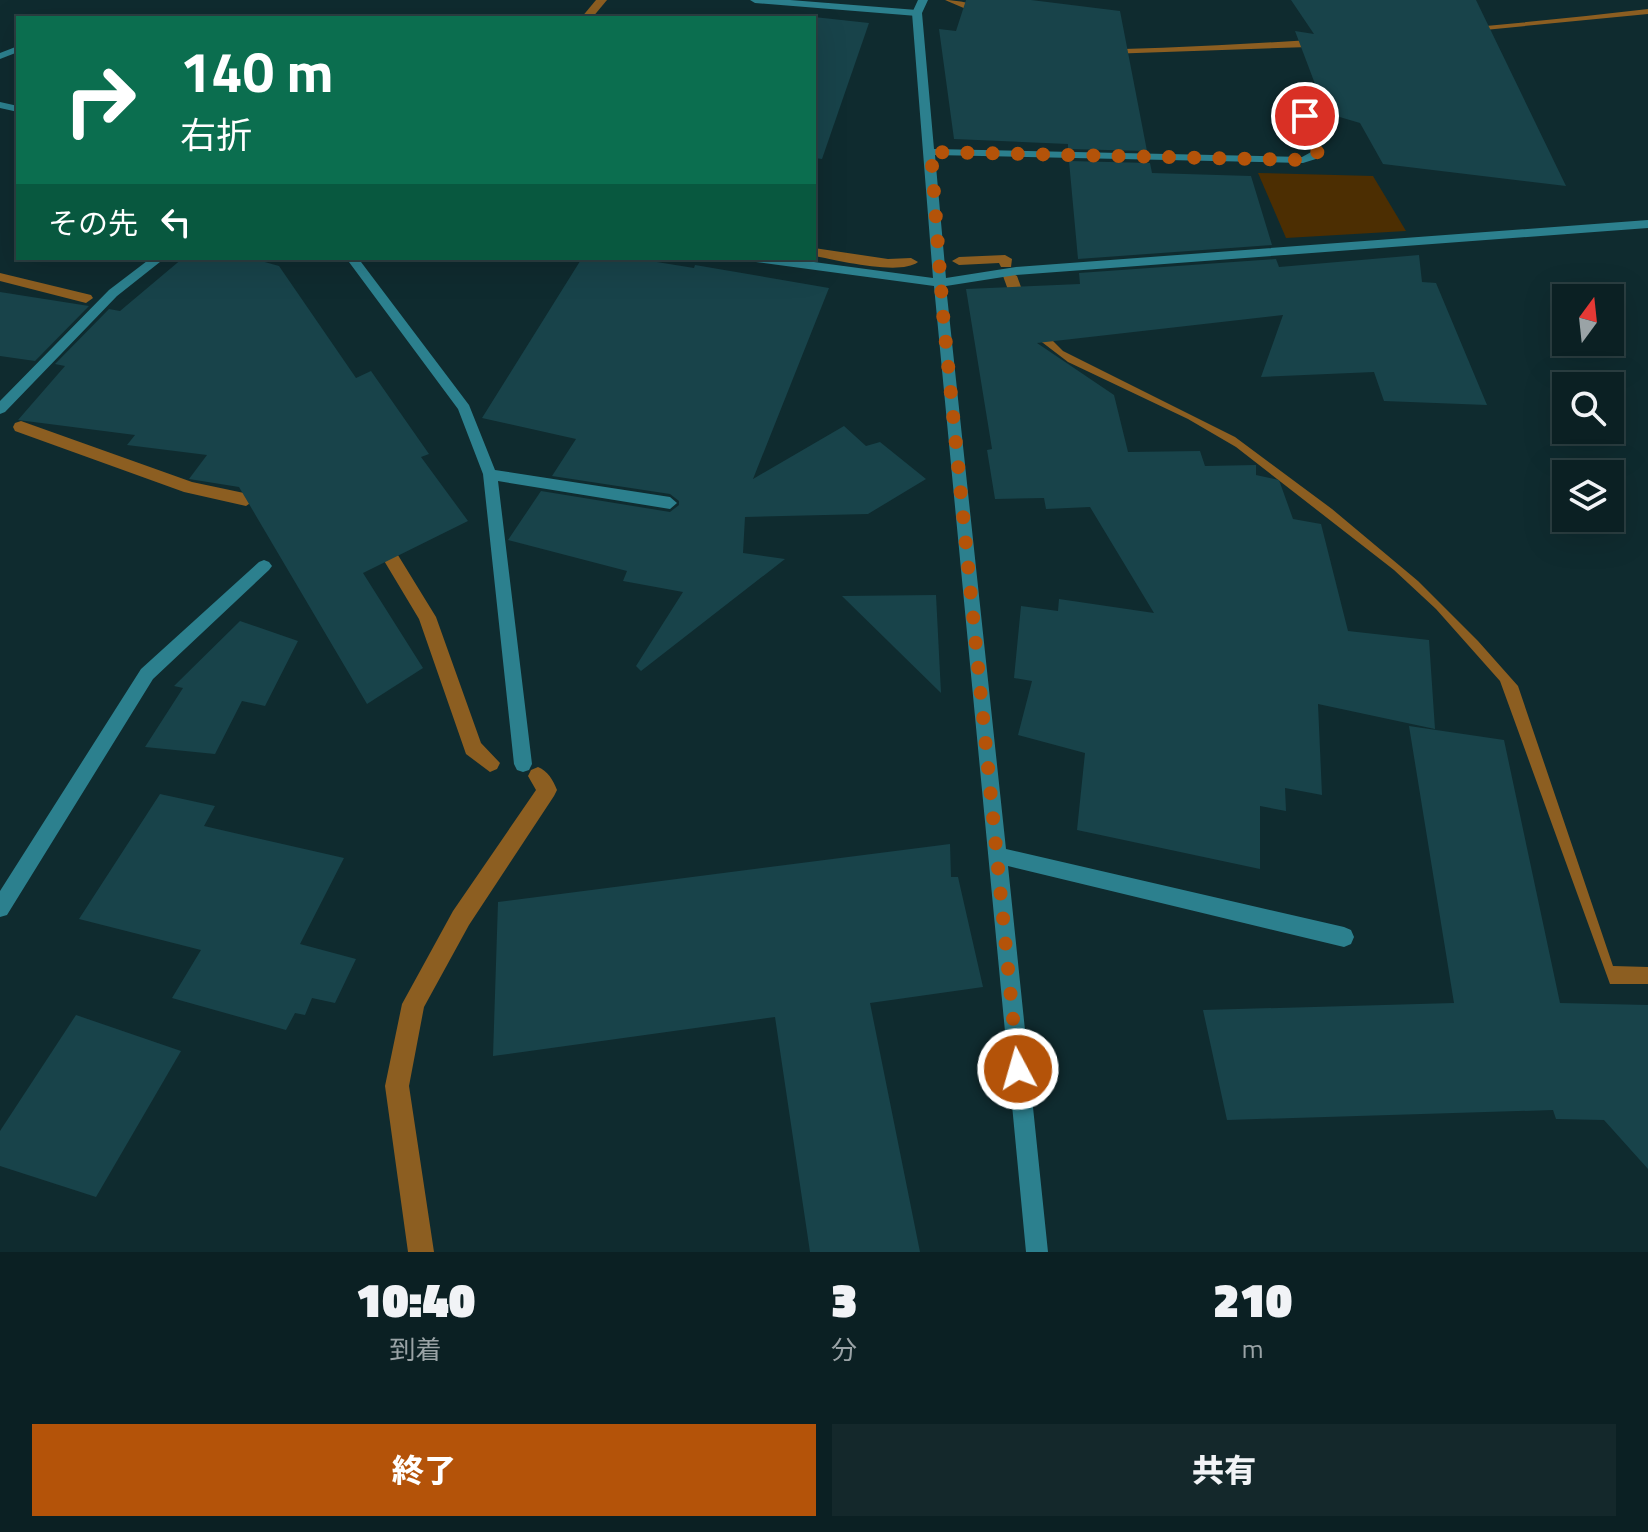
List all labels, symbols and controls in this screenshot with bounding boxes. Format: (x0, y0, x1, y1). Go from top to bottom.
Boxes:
text: 140 m (180, 29, 333, 114)
icon: right (48, 48, 152, 152)
pin (1271, 82, 1339, 150)
icon: arrive (1283, 94, 1327, 138)
text: 右折 (180, 107, 252, 162)
text: その先 (48, 200, 138, 246)
icon: left (154, 200, 198, 244)
north arrow (1552, 284, 1624, 356)
map controls (1552, 284, 1624, 532)
button: search (1552, 372, 1624, 444)
button: layers (1552, 460, 1624, 532)
position arrow (976, 1027, 1060, 1111)
text: 10:40 (356, 1263, 475, 1336)
text: 3 (831, 1263, 857, 1336)
text: 210 (1213, 1263, 1292, 1336)
text: m (1242, 1329, 1264, 1368)
text: 到着 (389, 1330, 441, 1369)
text: 分 (831, 1330, 857, 1369)
button: 終了 (32, 1424, 816, 1516)
button: 共有 (832, 1424, 1616, 1516)

